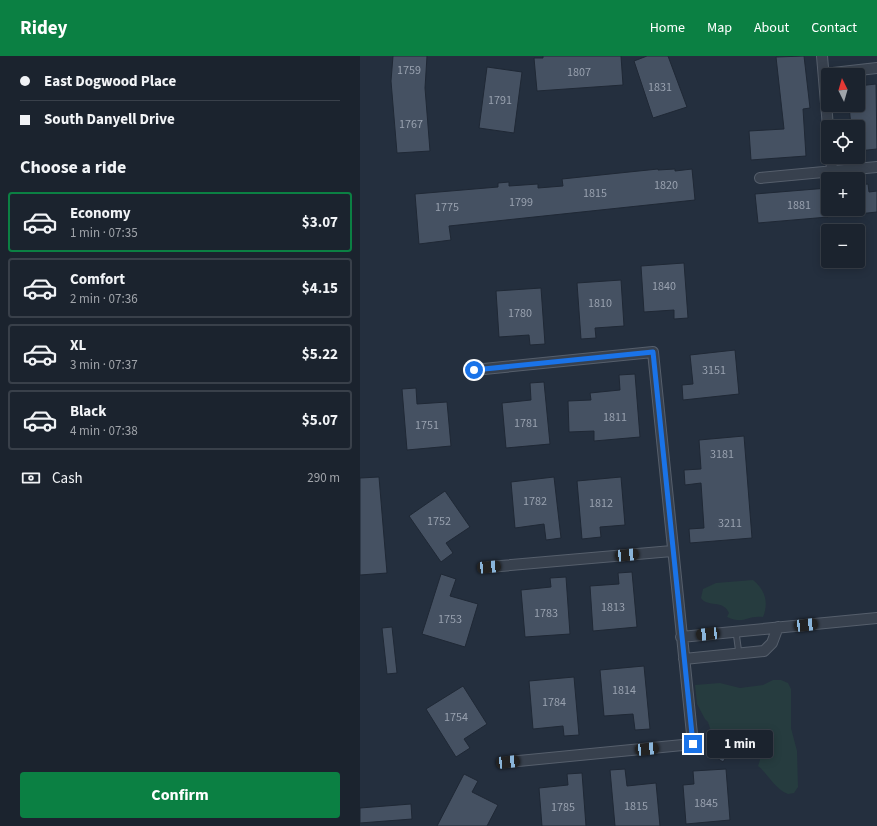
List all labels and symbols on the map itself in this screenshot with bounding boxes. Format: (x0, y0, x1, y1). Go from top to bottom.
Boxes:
house number: 1759 (397, 62, 421, 79)
house number: 1807 (567, 64, 591, 81)
north arrow (821, 68, 865, 112)
house number: 1831 (648, 79, 672, 96)
house number: 1791 (488, 92, 512, 109)
house number: 1767 (399, 116, 423, 133)
house number: 1820 (654, 177, 678, 194)
house number: 1815 (583, 185, 607, 202)
house number: 1799 (509, 194, 533, 211)
house number: 1881 (787, 197, 811, 214)
house number: 1775 (435, 199, 459, 216)
house number: 1840 (652, 278, 676, 295)
house number: 1810 (588, 295, 612, 312)
house number: 1780 (508, 305, 532, 322)
route start (465, 361, 483, 379)
house number: 3151 (702, 362, 726, 379)
house number: 1811 (603, 409, 627, 426)
house number: 1781 (514, 415, 538, 432)
house number: 1751 (415, 417, 439, 434)
house number: 3181 (710, 446, 734, 463)
house number: 1782 (523, 493, 547, 510)
house number: 1812 (589, 495, 613, 512)
house number: 1752 (427, 513, 451, 530)
house number: 3211 (718, 515, 742, 532)
car (615, 548, 639, 562)
car (477, 560, 501, 574)
house number: 1813 (601, 599, 625, 616)
house number: 1783 (534, 605, 558, 622)
house number: 1753 (438, 611, 462, 628)
car (793, 618, 819, 632)
car (695, 627, 721, 641)
house number: 1814 (612, 682, 636, 699)
house number: 1784 (542, 694, 566, 711)
house number: 1754 (444, 709, 468, 726)
callout: 1 min (707, 730, 773, 758)
route end (684, 735, 702, 753)
car (634, 742, 660, 756)
car (495, 755, 521, 769)
house number: 1845 (694, 795, 718, 812)
house number: 1815 (624, 798, 648, 815)
house number: 1785 (551, 799, 575, 816)

